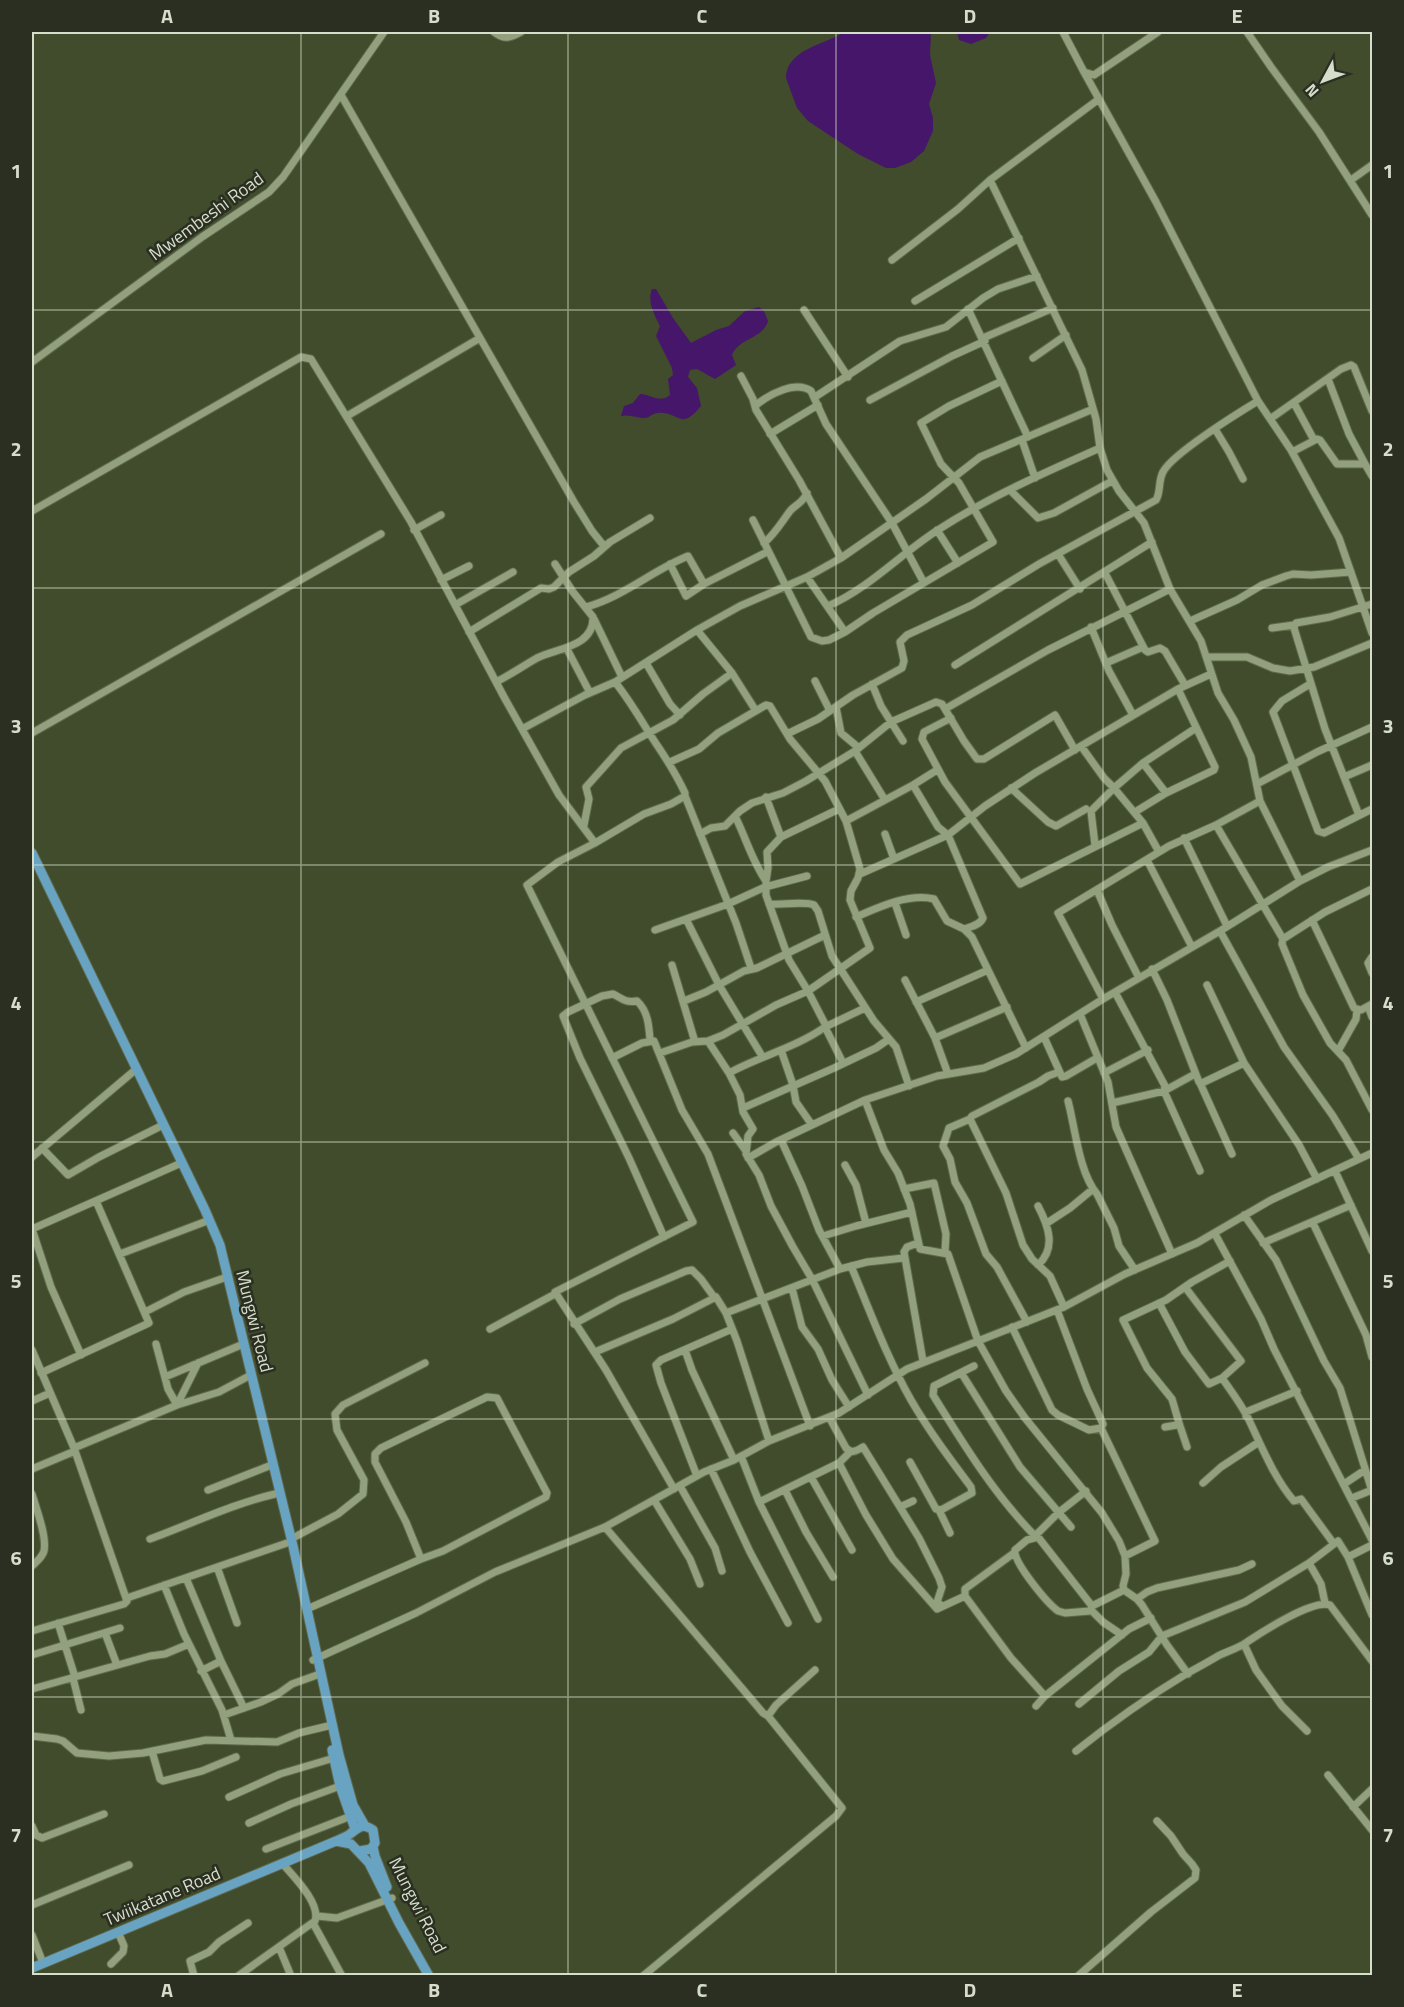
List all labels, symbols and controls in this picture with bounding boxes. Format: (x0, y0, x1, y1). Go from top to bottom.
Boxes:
text: A (161, 0, 173, 31)
text: B (428, 0, 440, 31)
text: C (697, 0, 708, 31)
text: D (964, 0, 976, 31)
text: E (1231, 0, 1243, 31)
north arrow (1293, 51, 1353, 111)
text: N (1299, 79, 1324, 103)
text: 1 (10, 155, 22, 186)
text: 1 (1382, 155, 1394, 186)
street label: Mwembeshi Road (143, 165, 269, 267)
text: 2 (10, 433, 22, 464)
text: 2 (1382, 433, 1394, 464)
text: 3 (10, 710, 22, 741)
text: 3 (1382, 710, 1394, 741)
text: 4 (10, 987, 22, 1018)
text: 4 (1382, 987, 1394, 1018)
text: 5 (10, 1265, 22, 1296)
text: 5 (1382, 1265, 1394, 1296)
street label: Mungwi Road (229, 1267, 281, 1375)
text: 6 (10, 1542, 22, 1573)
text: 6 (1382, 1542, 1394, 1573)
text: 7 (10, 1819, 22, 1850)
text: 7 (1382, 1819, 1394, 1850)
street label: Mungwi Road (382, 1852, 454, 1958)
street label: Twiikatane Road (99, 1859, 225, 1933)
text: A (161, 1974, 173, 2005)
text: B (428, 1974, 440, 2005)
text: C (697, 1974, 708, 2005)
text: D (964, 1974, 976, 2005)
text: E (1231, 1974, 1243, 2005)

